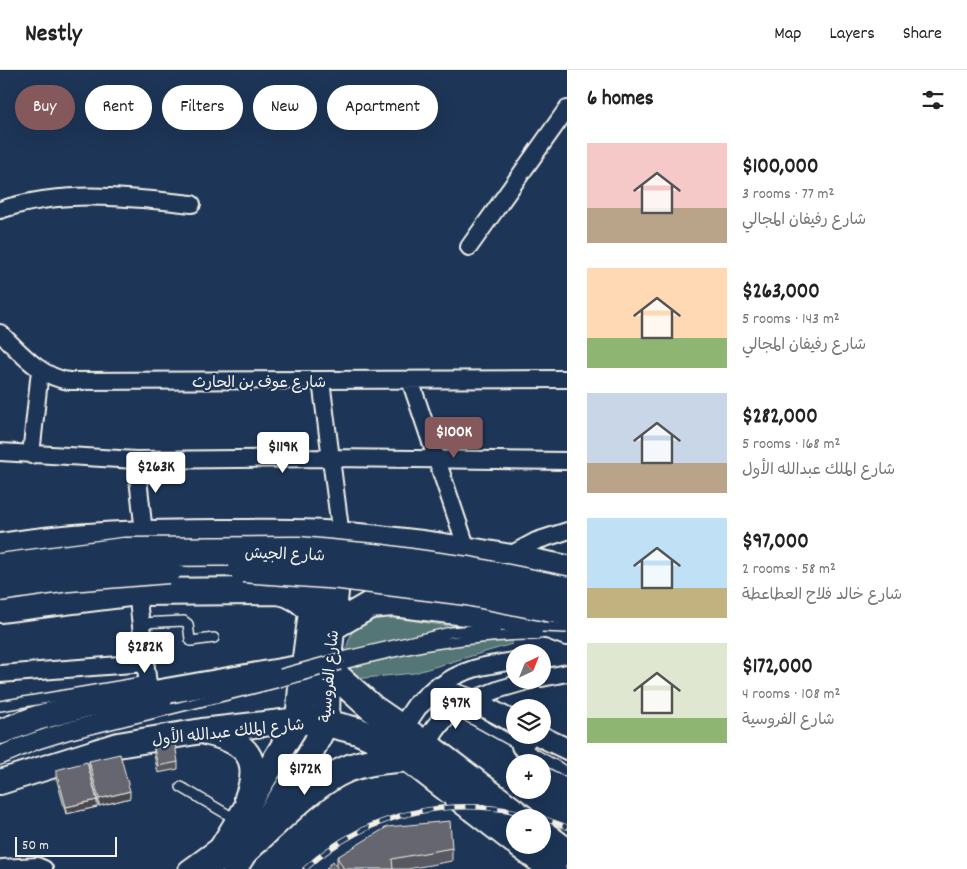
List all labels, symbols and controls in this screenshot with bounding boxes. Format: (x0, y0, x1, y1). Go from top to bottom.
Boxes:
text: Nestly (25, 18, 82, 52)
text: Map (774, 22, 801, 47)
text: Layers (829, 22, 875, 47)
text: Share (903, 22, 942, 47)
chip: Buy (15, 85, 75, 130)
chip: Rent (85, 85, 152, 130)
chip: Filters (162, 85, 243, 130)
chip: New (253, 85, 317, 130)
chip: Apartment (327, 85, 438, 130)
text: 6 homes (587, 85, 654, 115)
icon: filters (919, 86, 947, 114)
text: $100,000 (742, 153, 818, 183)
icon: home (627, 163, 687, 223)
text: 3 rooms · 77 m² (742, 183, 834, 206)
text: شارع رفيفان المجالي (742, 209, 866, 232)
text: $263,000 (742, 278, 820, 308)
icon: home (627, 288, 687, 348)
text: 5 rooms · 143 m² (742, 308, 840, 331)
text: شارع رفيفان المجالي (742, 334, 866, 357)
street label: شارع عوف بن الحارث (192, 372, 326, 395)
text: $282,000 (742, 403, 818, 433)
icon: home (627, 413, 687, 473)
pin: $100K (419, 416, 489, 459)
text: $100K (436, 421, 472, 444)
pin: $119K (248, 432, 318, 474)
text: 5 rooms · 168 m² (742, 433, 840, 456)
text: $119K (268, 436, 298, 459)
pin: $263K (121, 452, 191, 494)
text: $263K (137, 456, 175, 479)
text: شارع الملك عبدالله الأول (742, 459, 895, 482)
text: $97,000 (742, 528, 809, 558)
icon: home (627, 538, 687, 598)
street label: شارع الجيش (244, 543, 325, 568)
text: 2 rooms · 58 m² (742, 558, 836, 581)
text: شارع خالد فلاح العطاعطة (742, 584, 902, 607)
street label: شارع الفروسية (315, 629, 346, 723)
pin: $282K (110, 632, 180, 674)
text: $282K (127, 636, 163, 659)
north arrow (506, 644, 551, 689)
map controls (506, 644, 551, 854)
text: $172,000 (742, 653, 813, 683)
icon: home (627, 663, 687, 723)
text: 4 rooms · 108 m² (742, 683, 840, 706)
pin: $97K (426, 688, 486, 730)
text: $97K (442, 692, 470, 715)
button: layers (506, 699, 551, 744)
text: شارع الفروسية (742, 709, 835, 732)
street label: شارع الملك عبدالله الأول (151, 713, 306, 753)
pin: $172K (270, 754, 340, 796)
button: + (506, 754, 551, 799)
text: $172K (289, 758, 321, 781)
button: − (506, 809, 551, 854)
scale bar (15, 834, 118, 857)
text: 50 m (22, 836, 49, 856)

